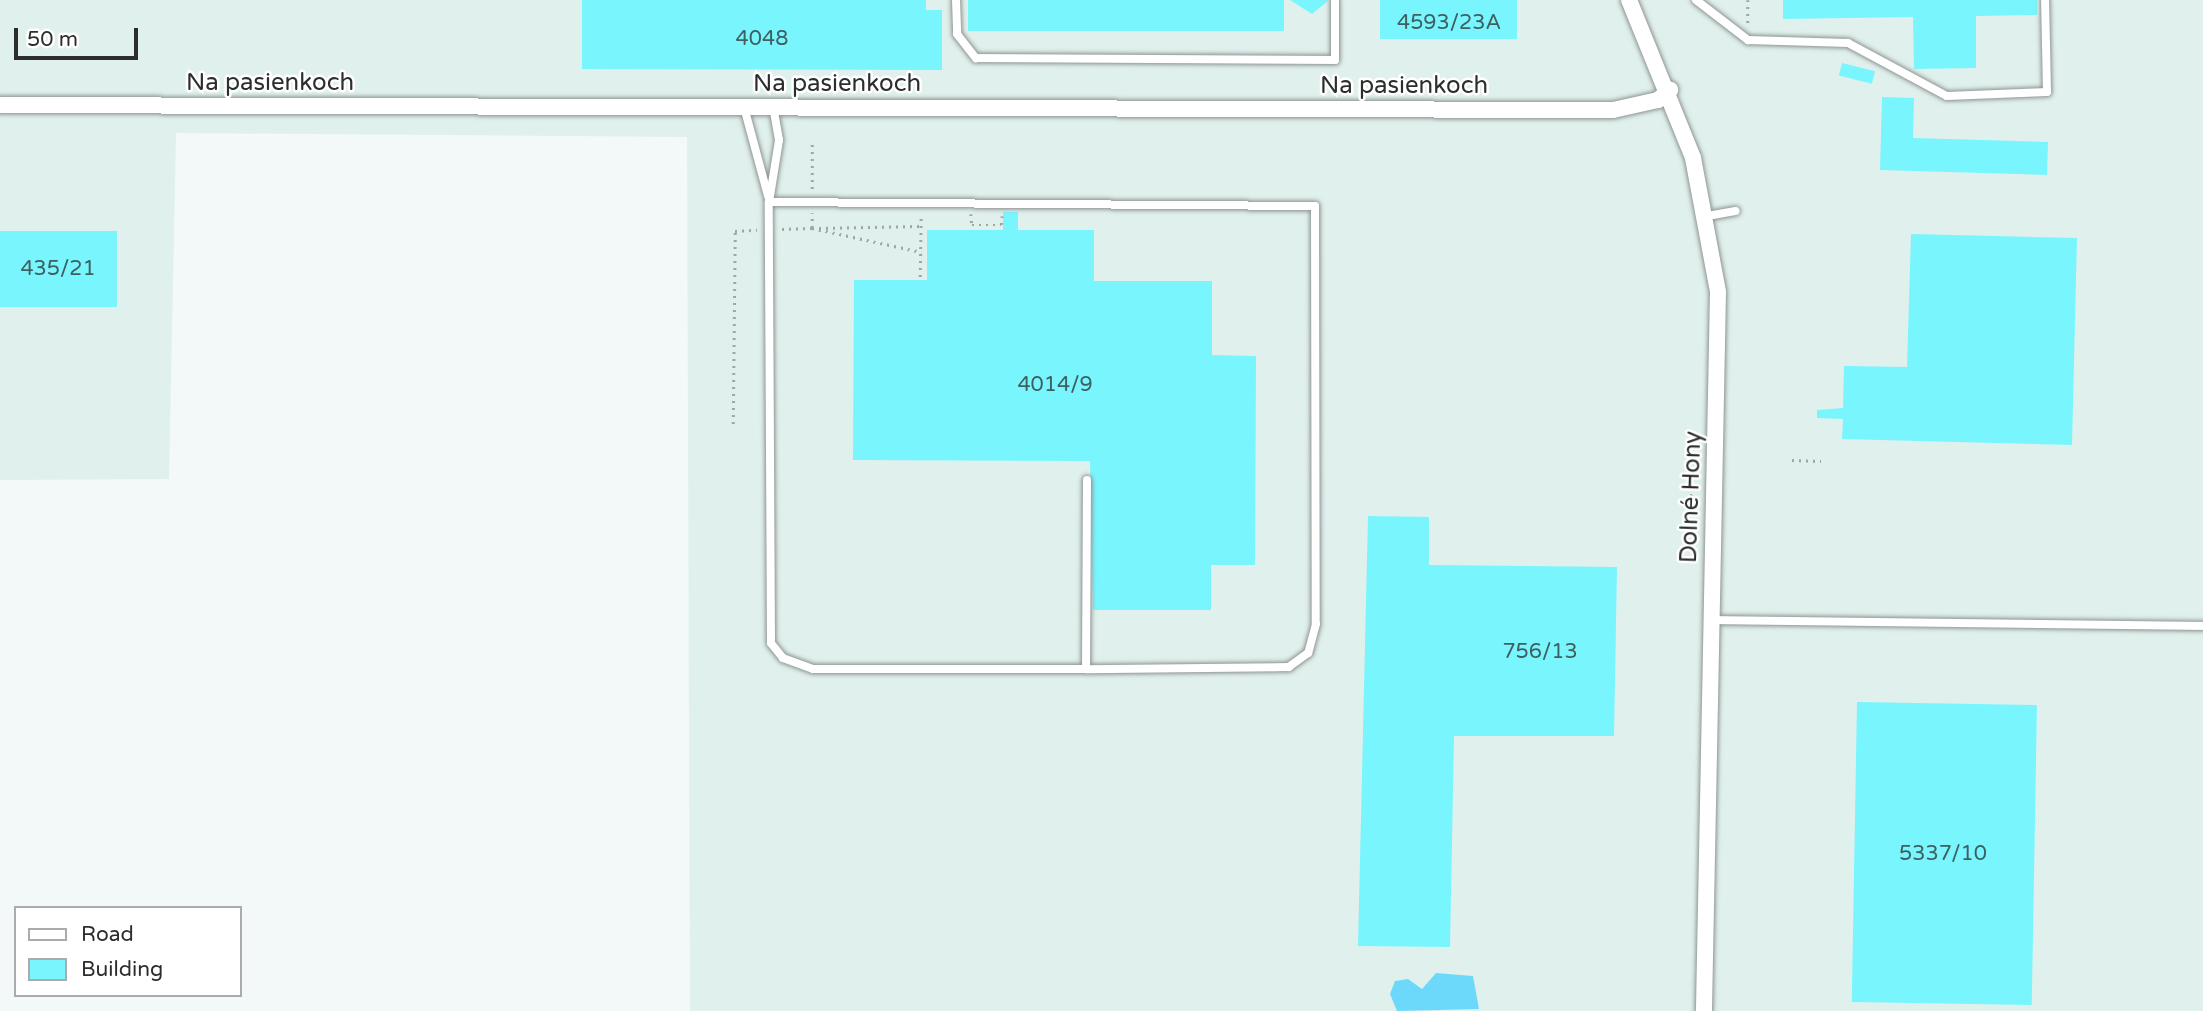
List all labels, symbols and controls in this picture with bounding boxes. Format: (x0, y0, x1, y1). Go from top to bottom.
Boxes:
house number: 4593/23A (1397, 10, 1501, 36)
scale bar (18, 14, 142, 58)
house number: 4048 (736, 26, 788, 52)
text: 50 m (27, 27, 78, 52)
street label: Na pasienkoch (186, 69, 354, 97)
street label: Na pasienkoch (753, 70, 921, 98)
street label: Na pasienkoch (1320, 72, 1488, 100)
house number: 435/21 (20, 256, 96, 282)
house number: 4014/9 (1017, 372, 1093, 398)
street label: Dolné Hony (1674, 430, 1708, 564)
house number: 756/13 (1502, 639, 1578, 665)
house number: 5337/10 (1899, 841, 1987, 867)
legend (14, 906, 242, 997)
text: Road (81, 922, 134, 947)
text: Building (81, 957, 163, 982)

